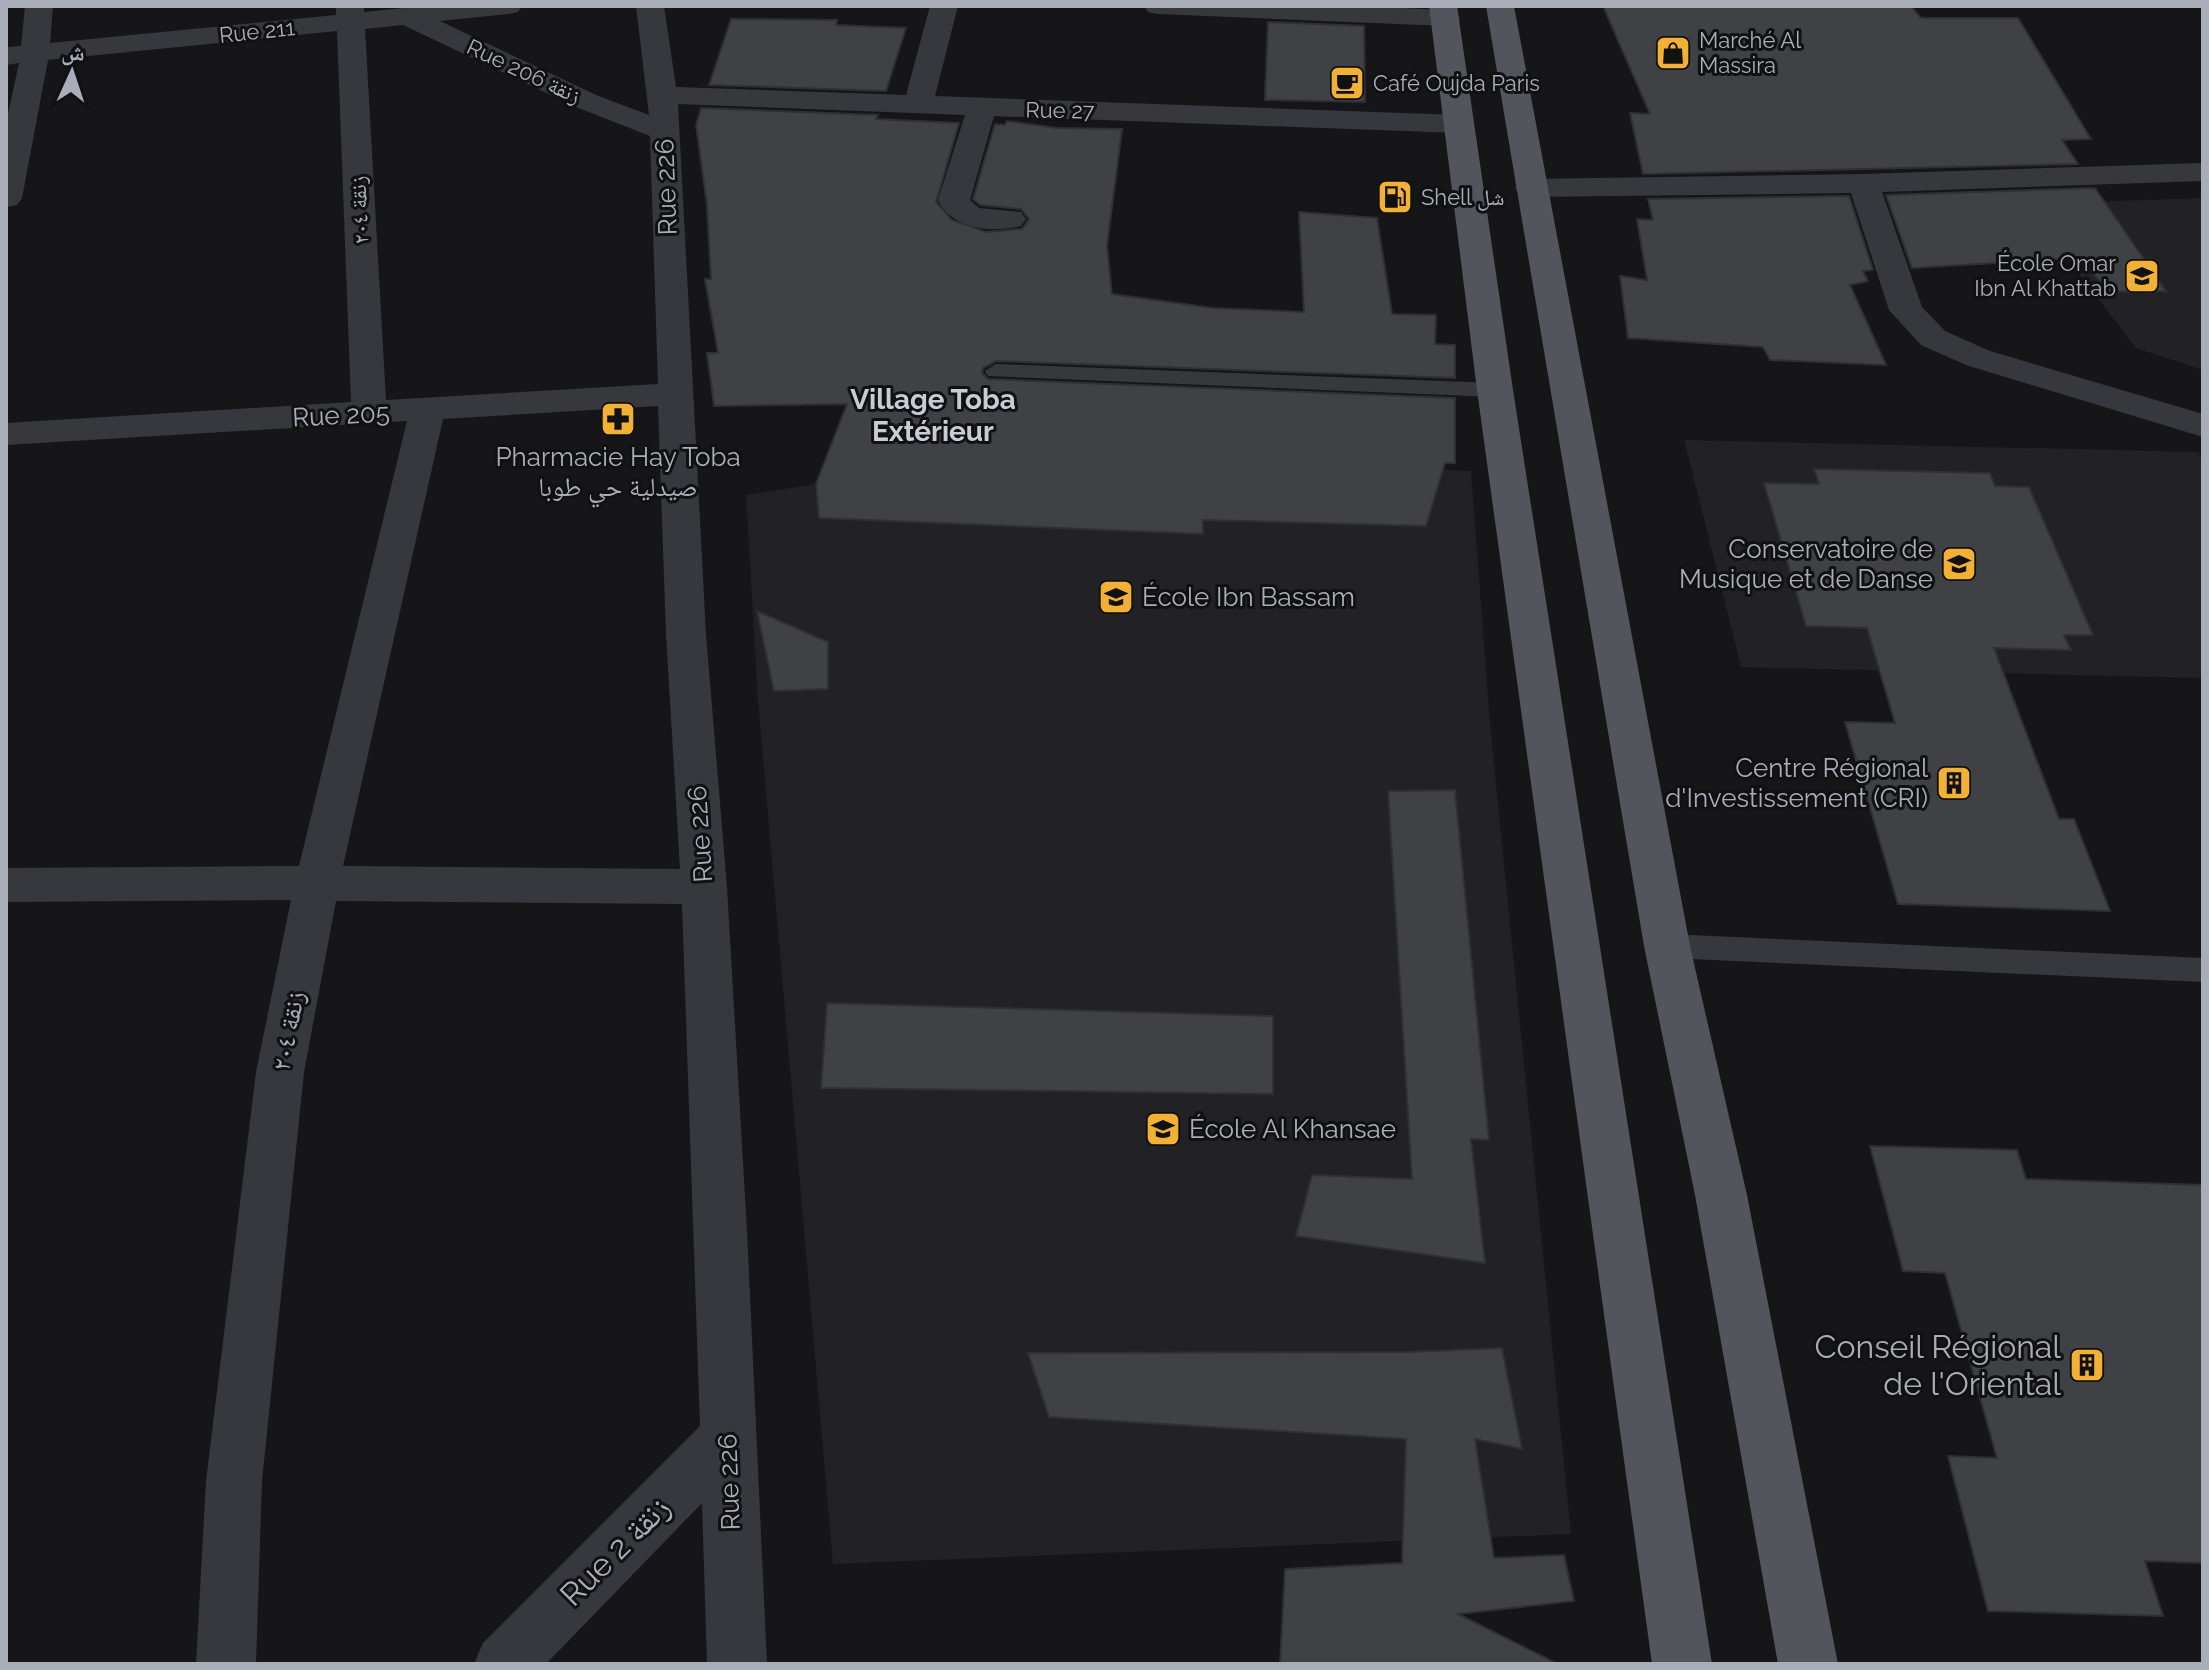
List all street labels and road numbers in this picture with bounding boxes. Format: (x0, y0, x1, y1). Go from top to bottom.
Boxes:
street label: Rue 211 (218, 14, 296, 48)
street label: Rue 206 زنقة (463, 33, 585, 109)
street label: Rue 27 (1025, 96, 1095, 124)
street label: Rue 226 (649, 138, 683, 236)
street label: زنقة ٢٠٤ (344, 175, 374, 245)
street label: Rue 205 (291, 397, 391, 433)
street label: Rue 226 (682, 785, 718, 883)
street label: زنقة ٢٠٤ (266, 989, 310, 1073)
street label: Rue 226 (712, 1433, 746, 1531)
street label: Rue 2 زنقة (552, 1488, 677, 1613)

